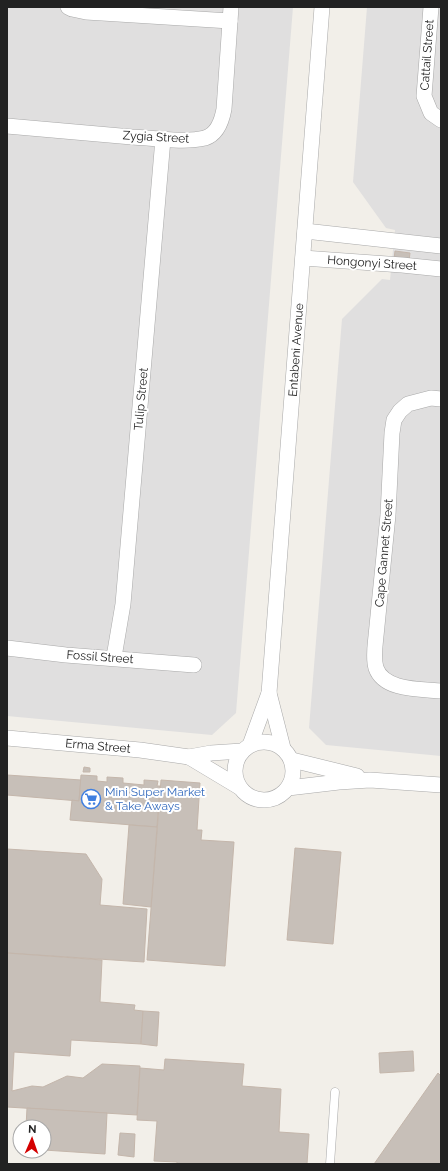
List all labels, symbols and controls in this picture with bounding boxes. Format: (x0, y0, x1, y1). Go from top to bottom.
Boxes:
street label: Cattail Street (418, 19, 436, 91)
street label: Zygia Street (122, 128, 190, 146)
street label: Hongonyi Street (327, 253, 417, 273)
street label: Entabeni Avenue (286, 303, 306, 397)
street label: Tulip Street (131, 367, 151, 431)
street label: Cape Gannet Street (372, 498, 396, 608)
street label: Fossil Street (66, 648, 134, 666)
street label: Erma Street (65, 736, 131, 756)
place label: Mini Super Market & Take Aways (105, 785, 205, 813)
supermarket icon: Mini Super Market & Take Aways (80, 788, 102, 810)
north arrow (12, 1119, 52, 1159)
text: N (28, 1123, 37, 1136)

